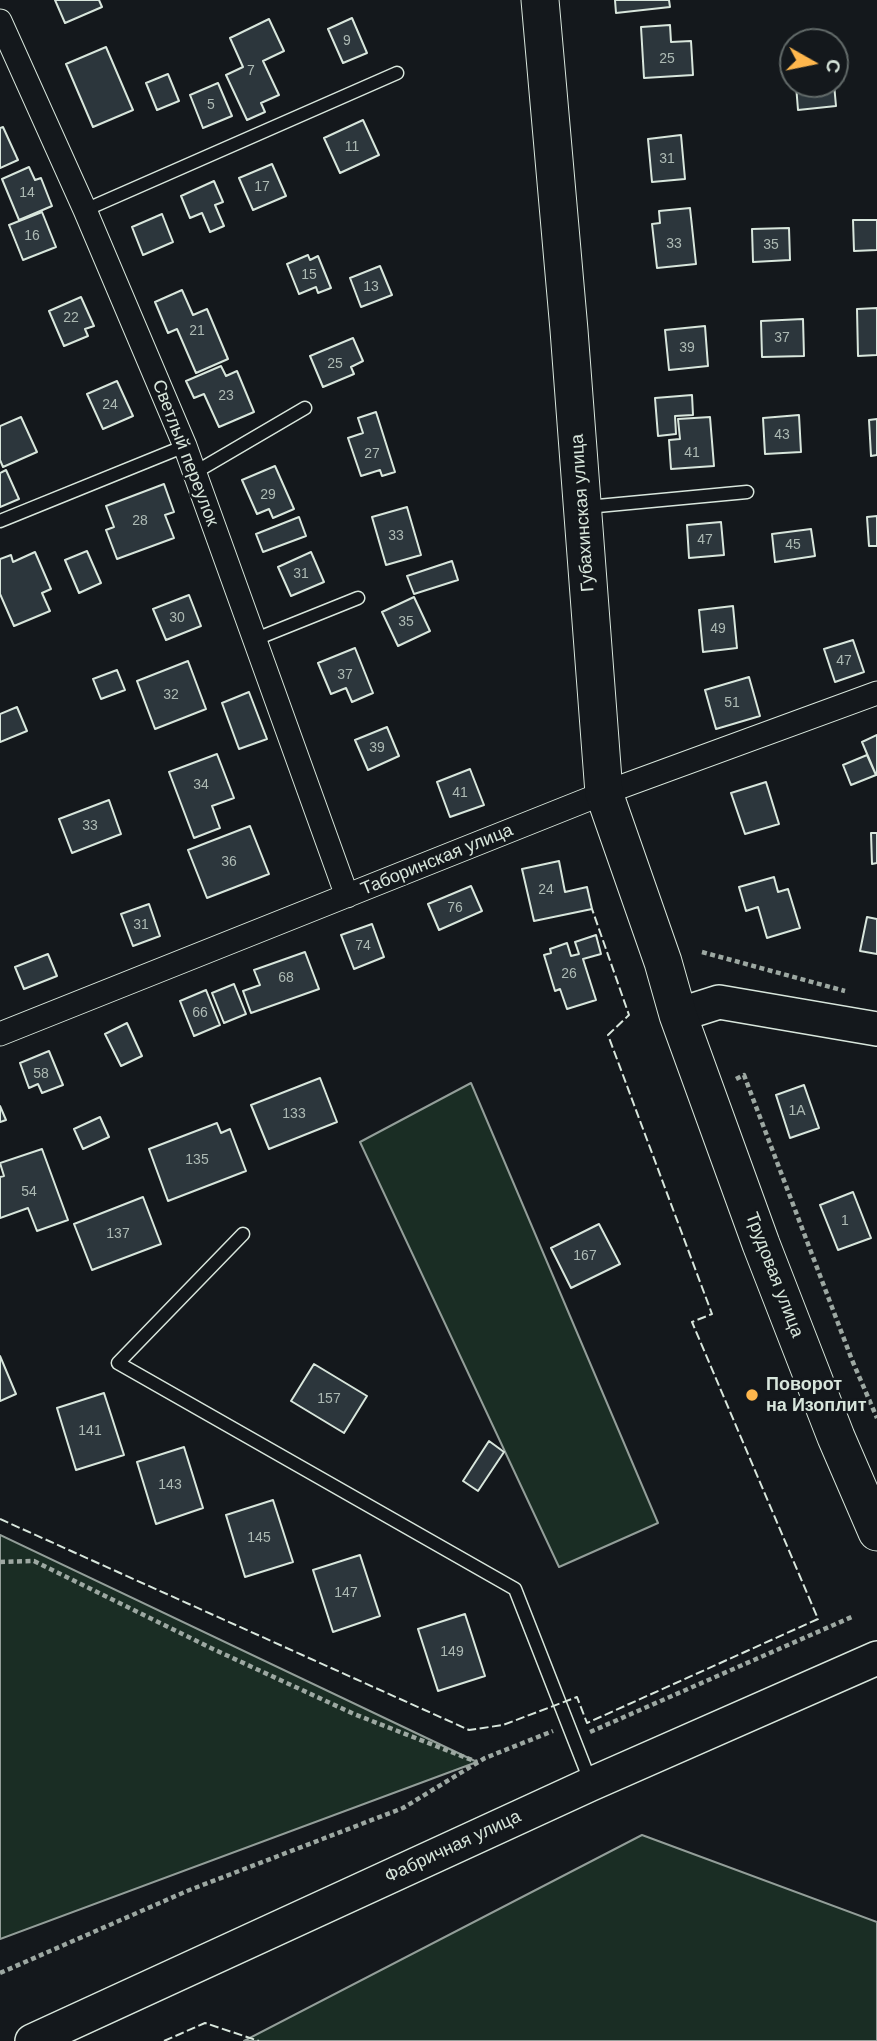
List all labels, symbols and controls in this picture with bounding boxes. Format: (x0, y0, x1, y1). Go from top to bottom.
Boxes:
north arrow (779, 28, 849, 98)
house number: 9 (343, 33, 351, 49)
house number: 25 (659, 51, 675, 67)
text: С (822, 58, 845, 74)
house number: 7 (247, 63, 255, 79)
house number: 5 (207, 97, 215, 113)
house number: 11 (345, 139, 359, 155)
house number: 31 (659, 151, 675, 167)
house number: 17 (254, 179, 270, 195)
house number: 14 (19, 185, 35, 201)
house number: 16 (24, 228, 40, 244)
house number: 33 (666, 236, 682, 252)
house number: 35 (763, 237, 779, 253)
house number: 15 (301, 267, 317, 283)
house number: 13 (363, 279, 379, 295)
house number: 22 (63, 310, 79, 326)
house number: 21 (189, 323, 205, 339)
house number: 37 (774, 330, 790, 346)
house number: 39 (679, 340, 695, 356)
house number: 25 (327, 356, 343, 372)
street label: Светлый переулок (147, 377, 223, 529)
house number: 23 (218, 388, 234, 404)
house number: 24 (102, 397, 118, 413)
house number: 43 (774, 427, 790, 443)
street label: Губахинская улица (567, 433, 599, 593)
house number: 41 (684, 445, 700, 461)
house number: 27 (364, 446, 380, 462)
house number: 29 (260, 487, 276, 503)
house number: 28 (132, 513, 148, 529)
house number: 33 (388, 528, 404, 544)
house number: 47 (697, 532, 713, 548)
house number: 45 (785, 537, 801, 553)
house number: 31 (293, 566, 309, 582)
house number: 30 (169, 610, 185, 626)
house number: 35 (398, 614, 414, 630)
house number: 49 (710, 621, 726, 637)
house number: 47 (836, 653, 852, 669)
house number: 37 (337, 667, 353, 683)
house number: 32 (163, 687, 179, 703)
house number: 51 (724, 695, 740, 711)
house number: 39 (369, 740, 385, 756)
house number: 34 (193, 777, 209, 793)
house number: 41 (452, 785, 468, 801)
house number: 33 (82, 818, 98, 834)
street label: Таборинская улица (358, 820, 516, 900)
house number: 36 (221, 854, 237, 870)
house number: 24 (538, 882, 554, 898)
house number: 76 (447, 900, 463, 916)
house number: 31 (133, 917, 149, 933)
house number: 74 (355, 938, 371, 954)
house number: 26 (561, 966, 577, 982)
house number: 68 (278, 970, 294, 986)
house number: 66 (192, 1005, 208, 1021)
house number: 58 (33, 1066, 49, 1082)
house number: 1А (788, 1103, 806, 1119)
house number: 133 (282, 1106, 306, 1122)
house number: 135 (185, 1152, 209, 1168)
house number: 54 (21, 1184, 37, 1200)
street label: Трудовая улица (740, 1209, 808, 1341)
house number: 1 (841, 1213, 849, 1229)
house number: 137 (106, 1226, 130, 1242)
house number: 167 (573, 1248, 597, 1264)
place label: Поворот на Изоплит (766, 1374, 867, 1416)
marker: Поворот на Изоплит (744, 1387, 760, 1403)
house number: 157 (317, 1391, 341, 1407)
house number: 141 (78, 1423, 102, 1439)
house number: 143 (158, 1477, 182, 1493)
house number: 145 (247, 1530, 271, 1546)
house number: 147 (334, 1585, 358, 1601)
house number: 149 (440, 1644, 464, 1660)
street label: Фабричная улица (382, 1806, 524, 1888)

